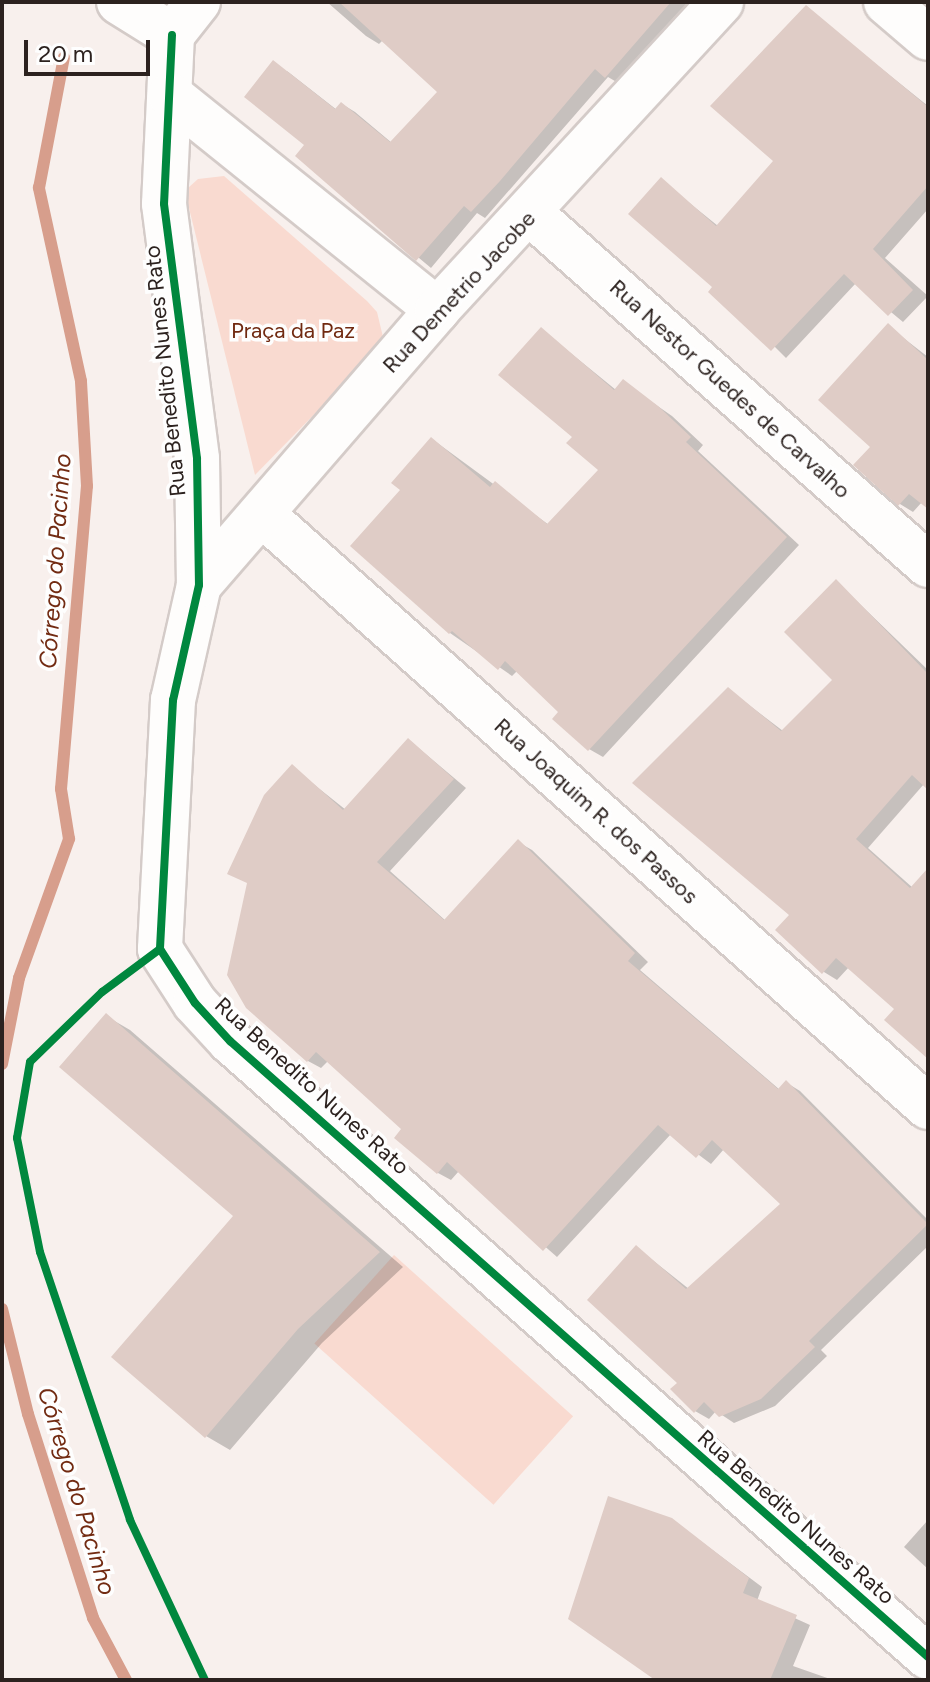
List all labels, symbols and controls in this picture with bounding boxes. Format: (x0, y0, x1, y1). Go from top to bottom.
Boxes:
scale bar (28, 24, 154, 74)
text: 20 m (38, 39, 93, 68)
street label: Rua Demetrio Jacobe (377, 206, 541, 378)
street label: Rua Benedito Nunes Rato (139, 244, 191, 498)
street label: Rua Nestor Guedes de Carvalho (604, 274, 856, 504)
park label: Praça da Paz (231, 318, 355, 344)
water label: Córrego do Pacinho (33, 452, 77, 670)
street label: Rua Joaquim R. dos Passos (489, 713, 703, 909)
street label: Rua Benedito Nunes Rato (209, 992, 415, 1180)
water label: Córrego do Pacinho (32, 1384, 122, 1598)
street label: Rua Benedito Nunes Rato (692, 1424, 900, 1610)

